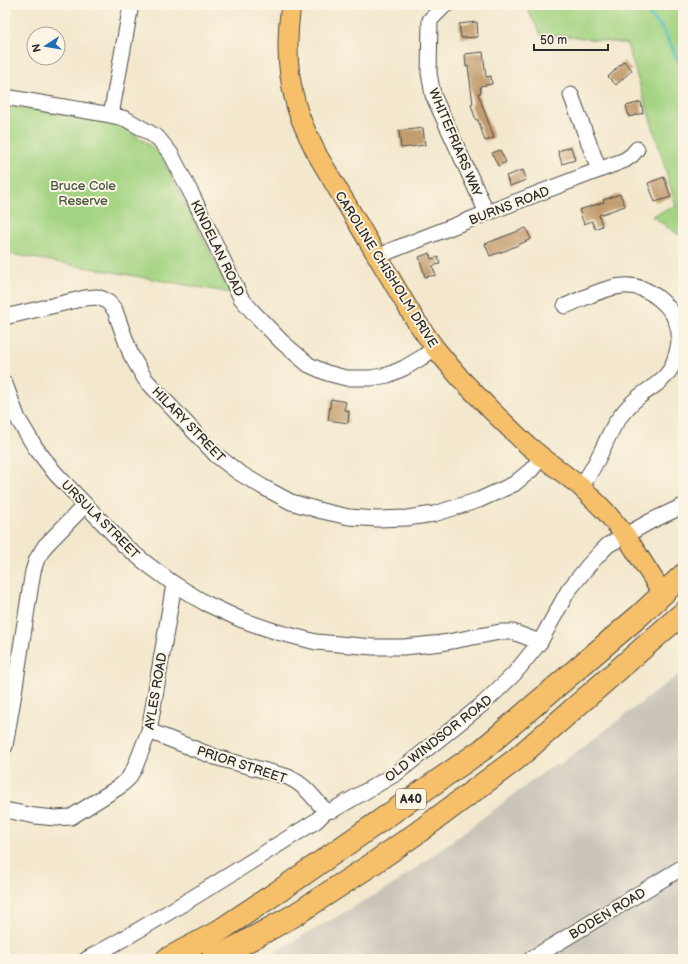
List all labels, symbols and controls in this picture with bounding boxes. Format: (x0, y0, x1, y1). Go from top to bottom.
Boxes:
north arrow (26, 26, 66, 66)
scale bar (534, 26, 608, 52)
text: 50 m (540, 33, 567, 48)
text: N (29, 43, 44, 53)
street label: WHITEFRIARS WAY (425, 86, 485, 199)
park label: Bruce Cole Reserve (50, 178, 116, 209)
street label: BURNS ROAD (467, 183, 552, 229)
street label: CAROLINE CHISHOLM DRIVE (331, 188, 441, 351)
street label: KINDELAN ROAD (187, 198, 247, 299)
street label: HILARY STREET (148, 384, 228, 466)
street label: URSULA STREET (58, 477, 143, 562)
street label: AYLES ROAD (141, 651, 171, 731)
street label: OLD WINDSOR ROAD (382, 692, 495, 786)
street label: PRIOR STREET (195, 743, 289, 787)
road number: A40 (396, 789, 426, 809)
street label: BODEN ROAD (566, 885, 649, 943)

